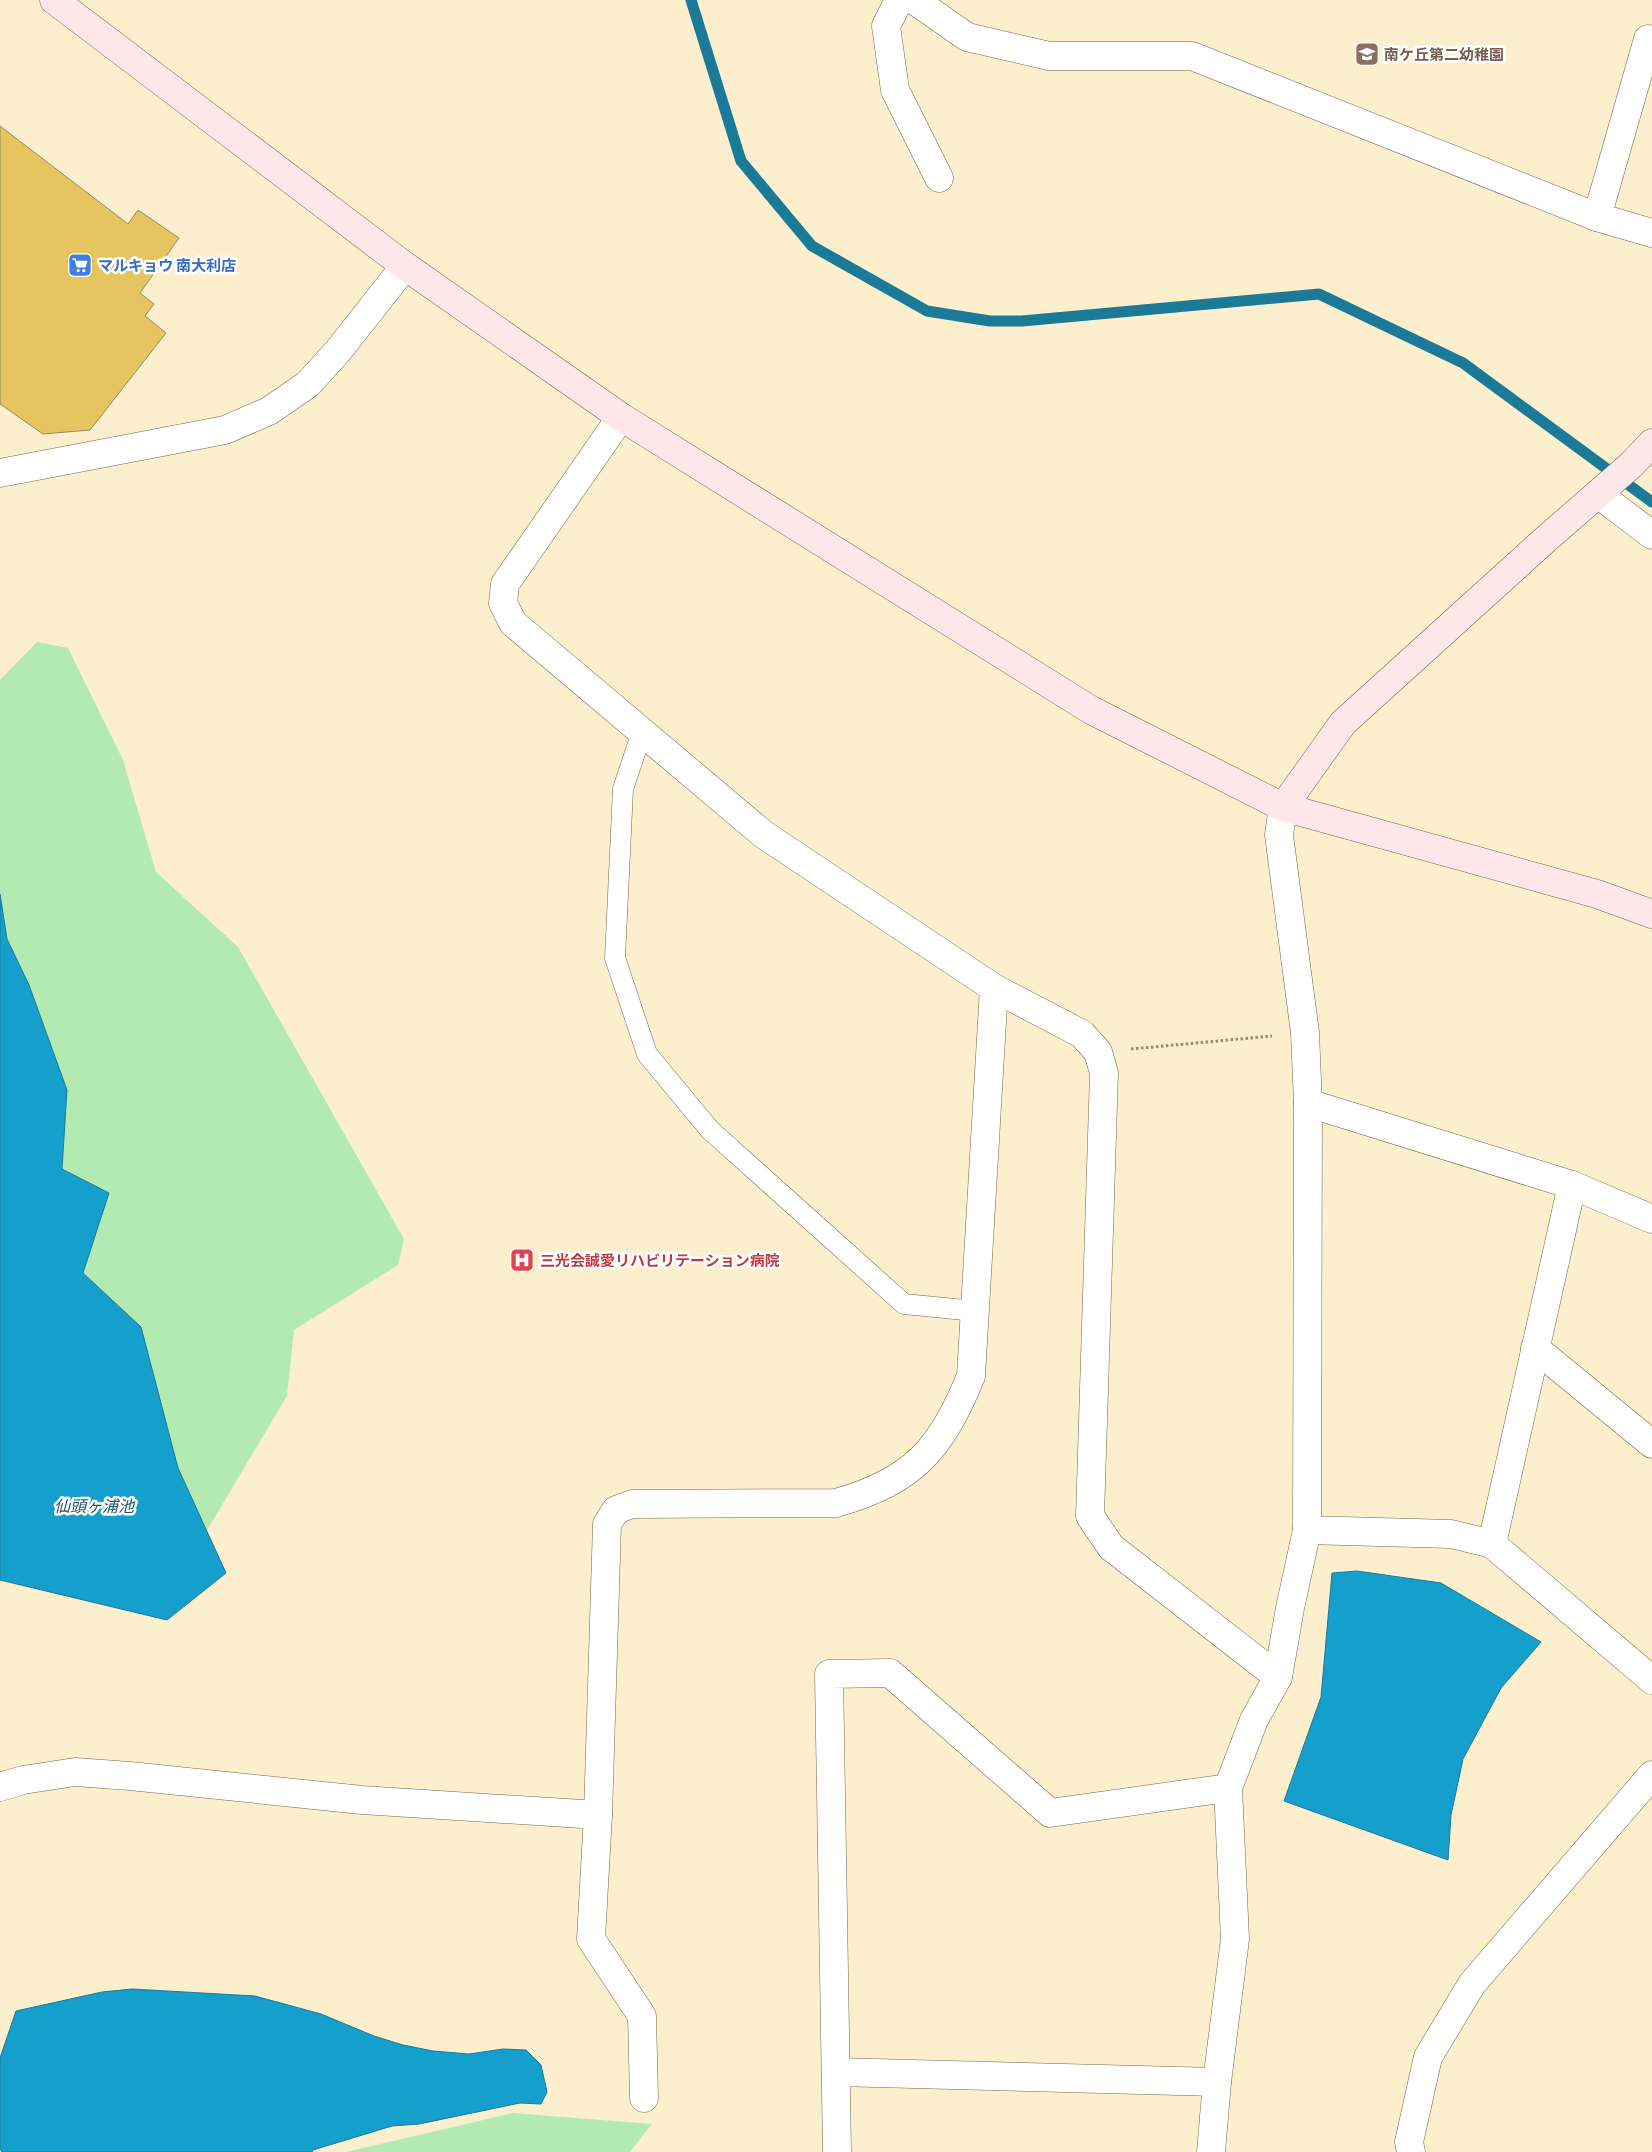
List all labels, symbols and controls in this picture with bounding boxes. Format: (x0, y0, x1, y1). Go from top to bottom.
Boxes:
school or university icon: 南ケ丘第二幼稚園 (1354, 41, 1380, 67)
place label: 南ケ丘第二幼稚園 (1384, 43, 1504, 66)
supermarket icon: マルキョウ 南大利店 (67, 252, 93, 278)
place label: マルキョウ 南大利店 (98, 254, 236, 277)
hospital icon: 三光会誠愛リハビリテーション病院 (509, 1247, 535, 1273)
place label: 三光会誠愛リハビリテーション病院 (540, 1249, 780, 1272)
water label: 仙頭ヶ浦池 (54, 1494, 136, 1518)

